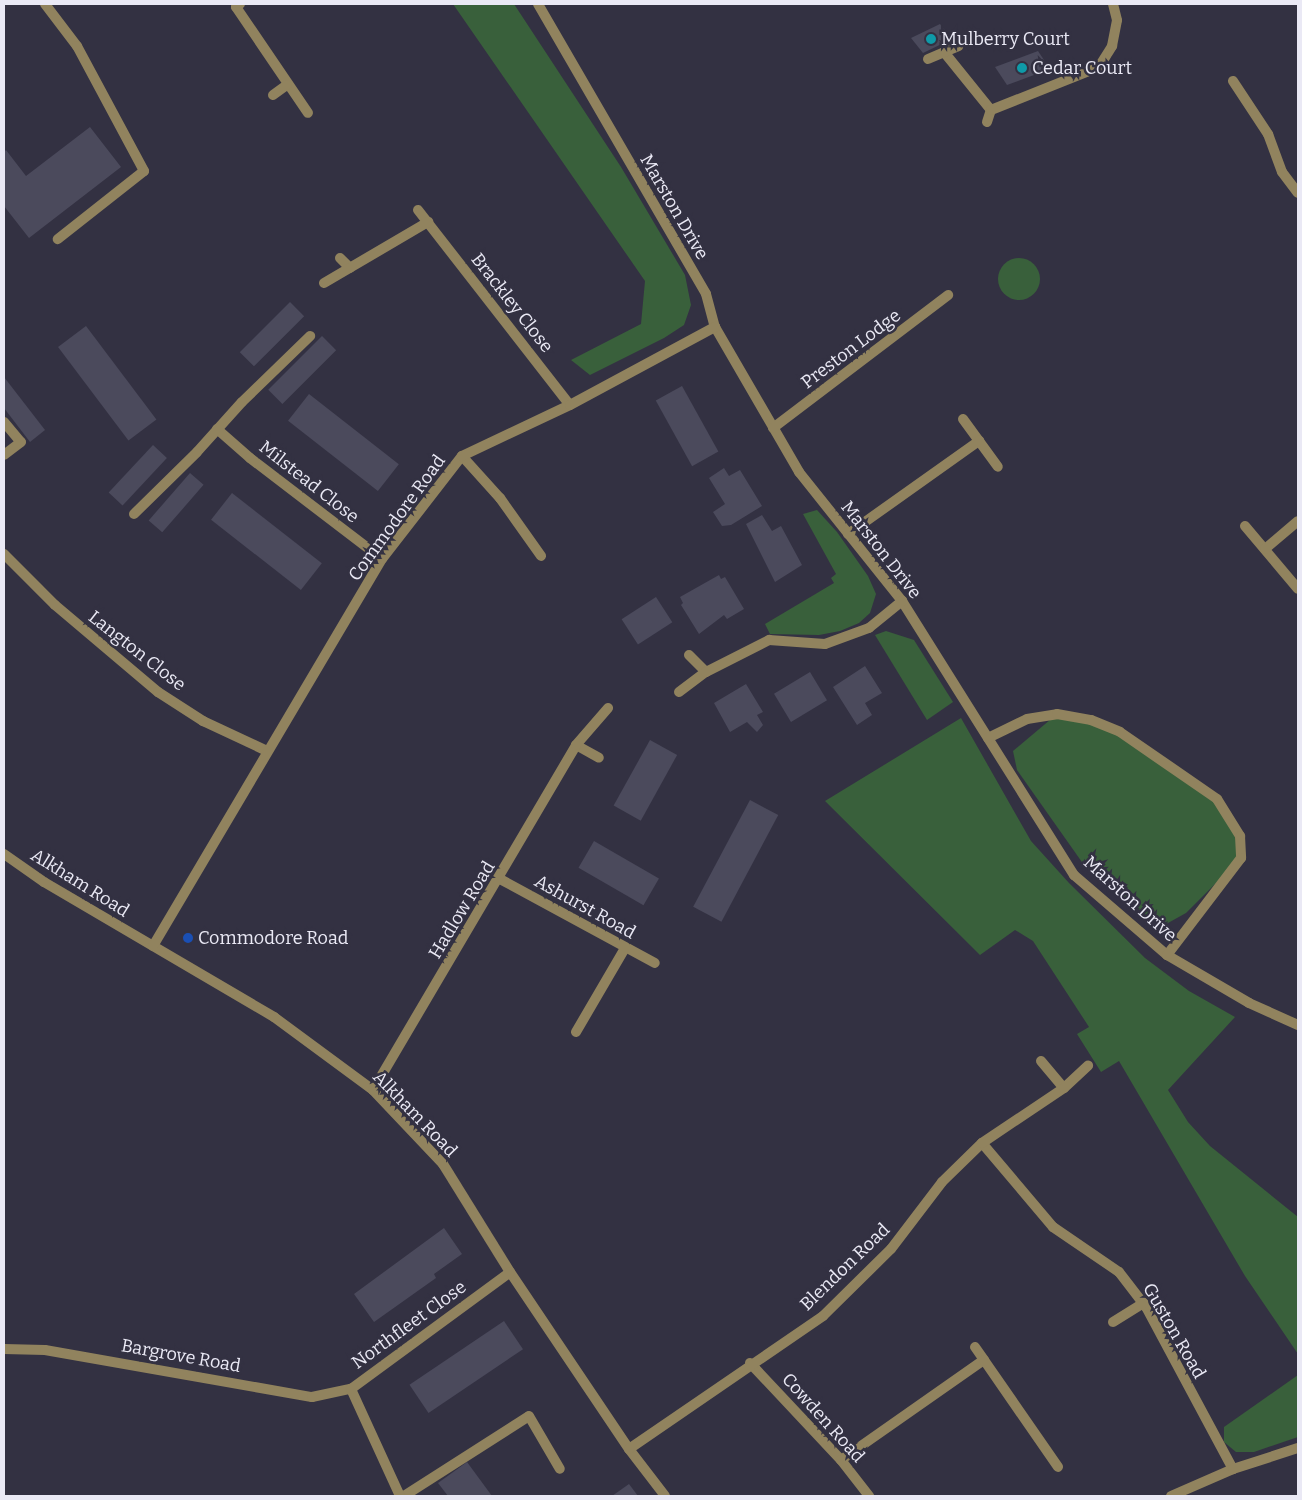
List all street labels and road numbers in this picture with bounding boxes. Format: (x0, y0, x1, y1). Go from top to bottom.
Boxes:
street label: Marston Drive (635, 151, 713, 263)
street label: Brackley Close (467, 249, 557, 357)
street label: Preston Lodge (797, 305, 905, 393)
street label: Milstead Close (255, 436, 363, 528)
street label: Commodore Road (344, 451, 450, 585)
street label: Marston Drive (836, 497, 926, 603)
street label: Langton Close (84, 606, 190, 696)
street label: Alkham Road (27, 844, 133, 922)
street label: Marston Drive (1079, 852, 1181, 946)
street label: Hadlow Road (424, 857, 500, 963)
street label: Ashurst Road (531, 870, 639, 944)
street label: Alkham Road (368, 1066, 462, 1162)
street label: Blendon Road (796, 1219, 894, 1315)
street label: Northfleet Close (348, 1276, 470, 1374)
street label: Guston Road (1138, 1279, 1210, 1383)
street label: Bargrove Road (120, 1335, 242, 1377)
street label: Cowden Road (777, 1369, 869, 1467)

